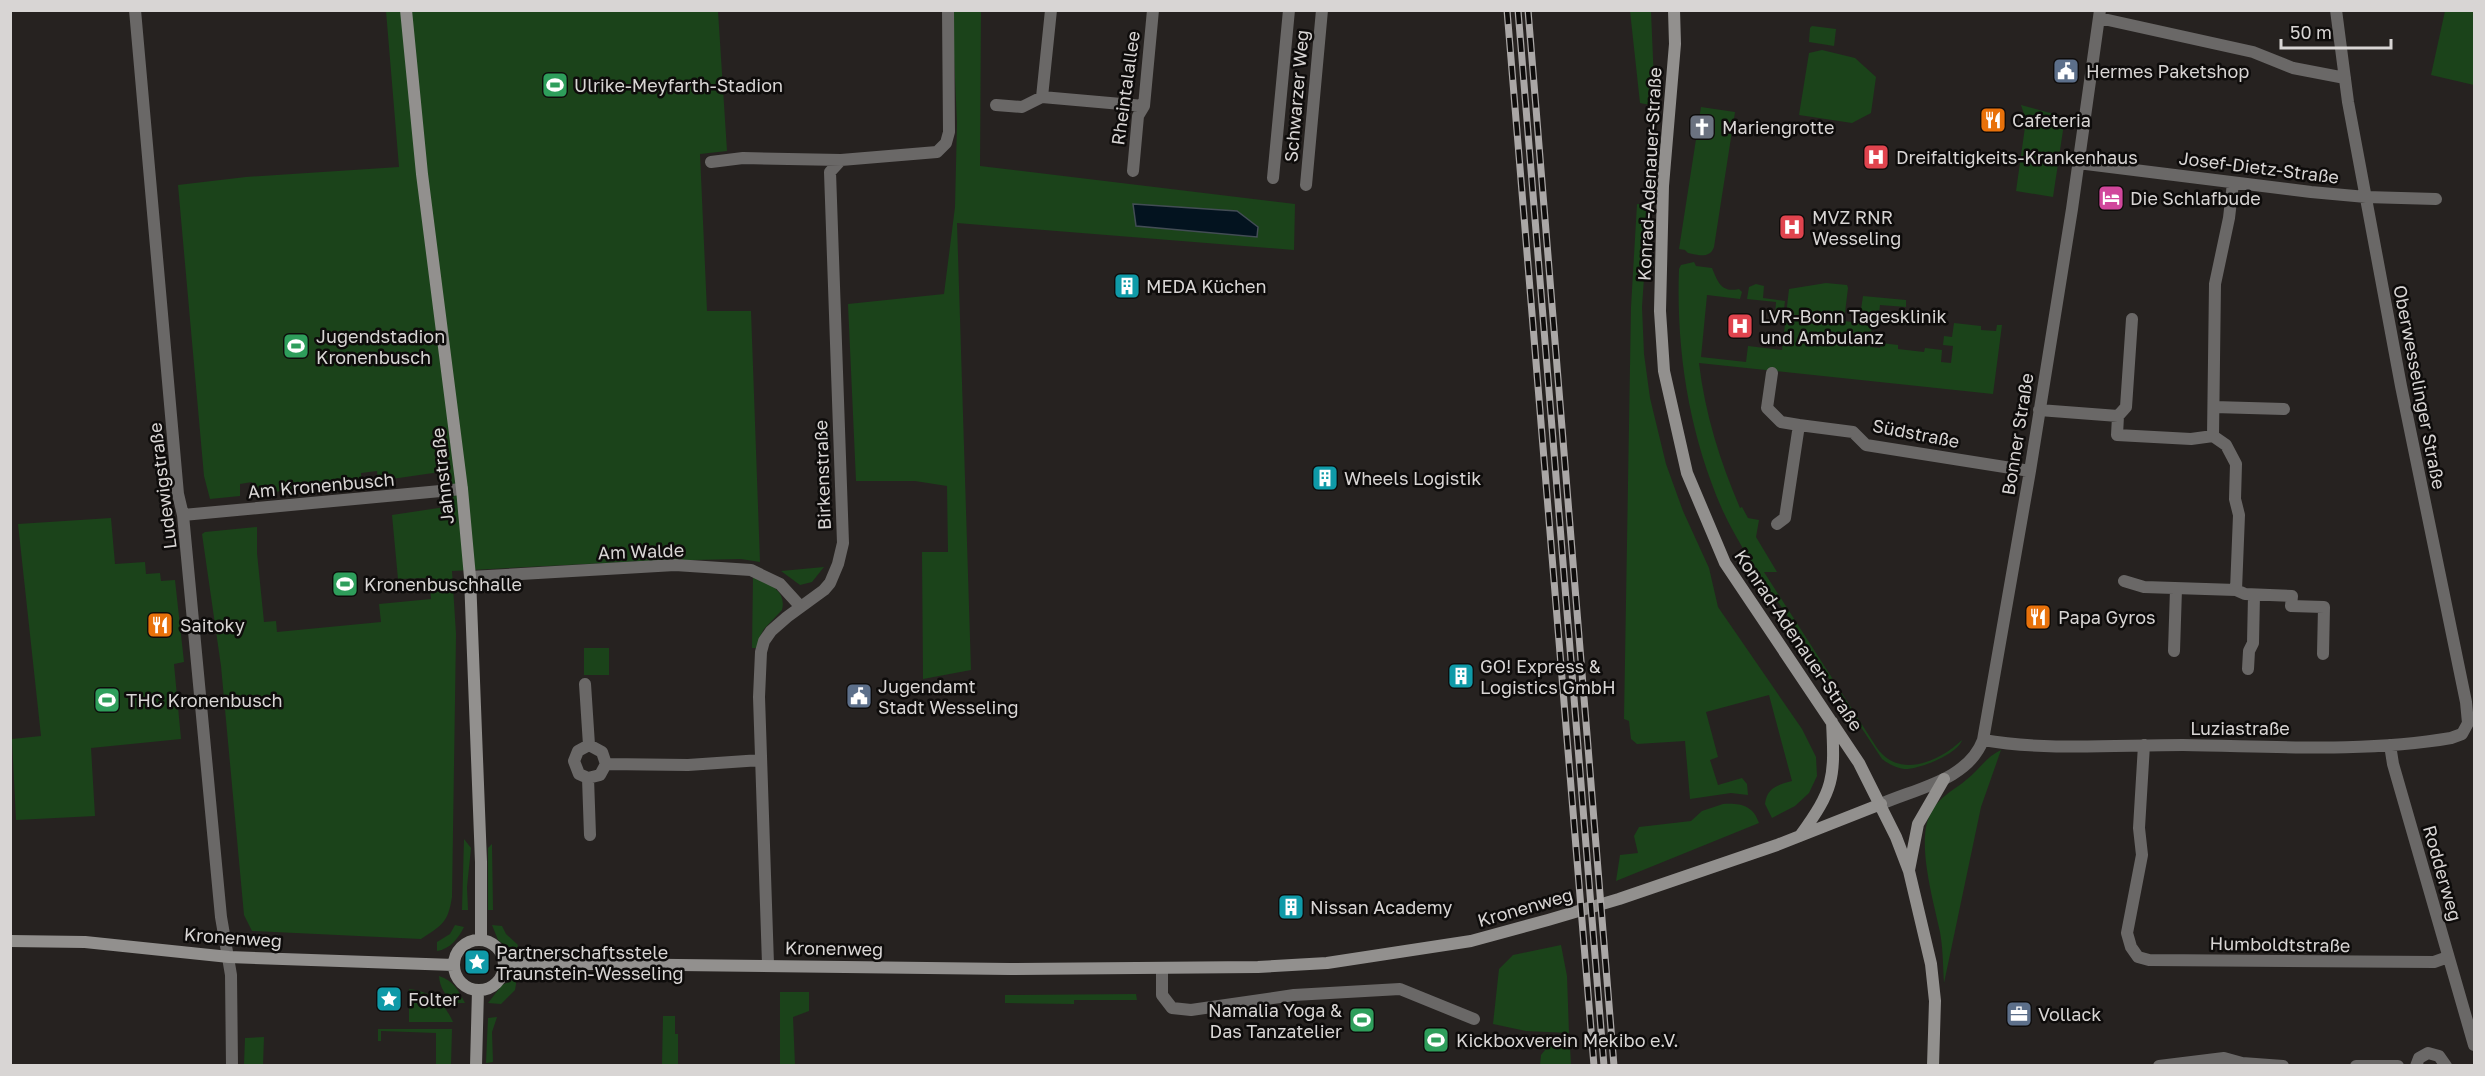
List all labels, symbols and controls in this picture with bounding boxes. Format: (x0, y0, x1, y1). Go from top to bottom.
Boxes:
scale bar (2281, 12, 2390, 50)
text: 50 m (2290, 21, 2332, 43)
street label: Schwarzer Weg (1279, 29, 1313, 163)
street label: Rheintalallee (1106, 30, 1144, 146)
public building icon: Hermes Paketshop (2051, 56, 2081, 86)
place label: Hermes Paketshop (2086, 60, 2249, 82)
street label: Konrad-Adenauer-Straße (1632, 67, 1666, 281)
sports icon: Ulrike-Meyfarth-Stadion (540, 70, 570, 100)
place label: Ulrike-Meyfarth-Stadion (574, 74, 783, 96)
restaurant icon: Cafeteria (1978, 105, 2008, 135)
place label: Cafeteria (2012, 109, 2091, 131)
church icon: Mariengrotte (1687, 112, 1717, 142)
place label: Mariengrotte (1722, 116, 1834, 138)
hospital icon: Dreifaltigkeits-Krankenhaus (1861, 142, 1891, 172)
place label: Dreifaltigkeits-Krankenhaus (1896, 146, 2138, 168)
street label: Josef-Dietz-Straße (2178, 146, 2340, 188)
hotel icon: Die Schlafbude (2096, 183, 2126, 213)
place label: Die Schlafbude (2130, 187, 2261, 209)
place label: MVZ RNR Wesseling (1812, 206, 1901, 249)
hospital icon: MVZ RNR Wesseling (1777, 212, 1807, 242)
building icon: MEDA Küchen (1112, 271, 1142, 301)
place label: MEDA Küchen (1146, 275, 1267, 297)
street label: Oberwesselinger Straße (2389, 283, 2451, 491)
place label: LVR-Bonn Tagesklinik und Ambulanz (1760, 305, 1947, 348)
hospital icon: LVR-Bonn Tagesklinik und Ambulanz (1725, 311, 1755, 341)
place label: Jugendstadion Kronenbusch (316, 325, 445, 368)
sports icon: Jugendstadion Kronenbusch (281, 331, 311, 361)
street label: Bonner Straße (1996, 371, 2038, 497)
street label: Südstraße (1871, 414, 1961, 452)
street label: Birkenstraße (809, 420, 835, 530)
street label: Ludewigstraße (143, 422, 181, 550)
street label: Jahnstraße (426, 427, 458, 525)
building icon: Wheels Logistik (1310, 463, 1340, 493)
place label: Wheels Logistik (1344, 467, 1482, 489)
street label: Am Kronenbusch (247, 468, 395, 502)
street label: Am Walde (597, 539, 685, 563)
street label: Konrad-Adenauer-Straße (1730, 545, 1868, 735)
sports icon: Kronenbuschhalle (330, 569, 360, 599)
place label: Kronenbuschhalle (364, 573, 522, 595)
restaurant icon: Papa Gyros (2023, 602, 2053, 632)
place label: Papa Gyros (2058, 606, 2155, 628)
restaurant icon: Saitoky (145, 610, 175, 640)
place label: Saitoky (180, 614, 245, 636)
place label: GO! Express & Logistics GmbH (1480, 655, 1616, 698)
building icon: GO! Express & Logistics GmbH (1446, 661, 1476, 691)
place label: Jugendamt Stadt Wesseling (878, 675, 1019, 718)
public building icon: Jugendamt Stadt Wesseling (844, 681, 874, 711)
sports icon: THC Kronenbusch (92, 685, 122, 715)
place label: THC Kronenbusch (126, 689, 283, 711)
street label: Luziastraße (2190, 717, 2290, 739)
street label: Rodderweg (2419, 823, 2467, 923)
street label: Kronenweg (1475, 883, 1575, 931)
building icon: Nissan Academy (1276, 892, 1306, 922)
place label: Nissan Academy (1310, 896, 1452, 918)
street label: Kronenweg (183, 923, 283, 951)
street label: Humboldtstraße (2209, 932, 2351, 956)
street label: Kronenweg (785, 936, 883, 960)
place label: Partnerschaftsstele Traunstein-Wesseling (496, 941, 684, 984)
place icon: Partnerschaftsstele Traunstein-Wesseling (462, 947, 492, 977)
place icon: Folter (374, 984, 404, 1014)
place label: Folter (408, 988, 459, 1010)
place label: Namalia Yoga & Das Tanzatelier (1208, 999, 1342, 1042)
office icon: Vollack (2004, 999, 2034, 1029)
place label: Vollack (2038, 1003, 2101, 1025)
sports icon: Namalia Yoga & Das Tanzatelier (1347, 1005, 1377, 1035)
sports icon: Kickboxverein Mekibo e.V. (1421, 1025, 1451, 1055)
place label: Kickboxverein Mekibo e.V. (1456, 1029, 1679, 1051)

